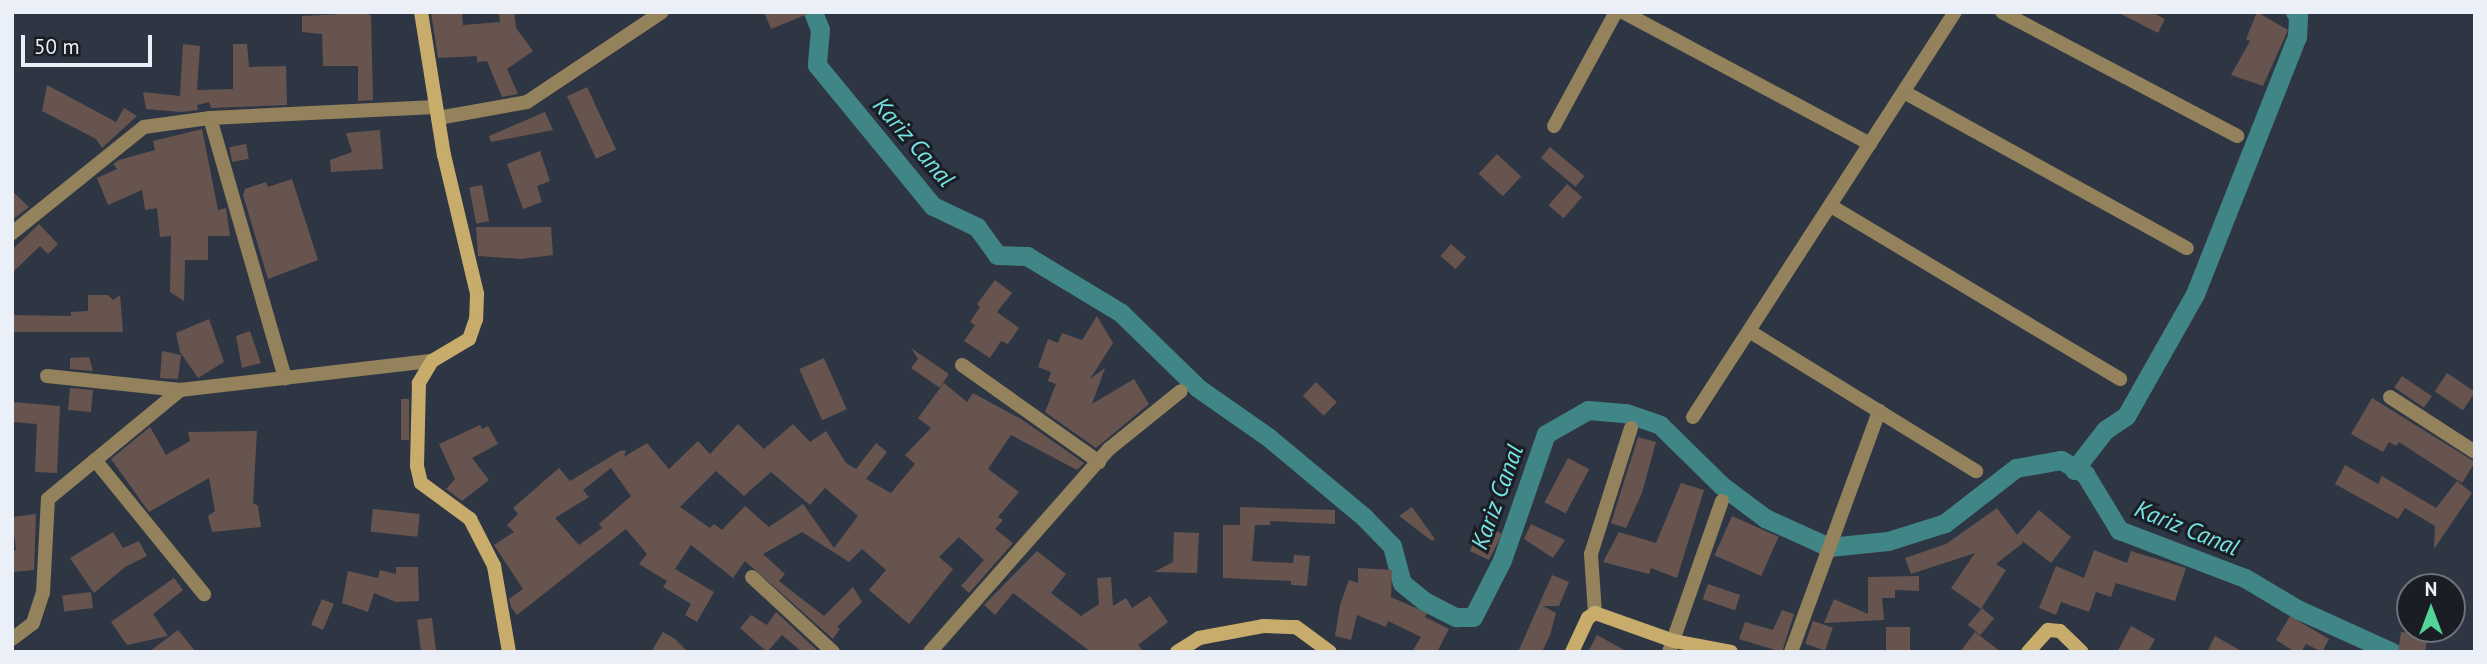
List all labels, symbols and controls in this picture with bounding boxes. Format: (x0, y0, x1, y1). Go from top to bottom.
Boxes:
scale bar (24, 21, 156, 65)
text: 50 m (34, 33, 80, 60)
water label: Kariz Canal (867, 91, 961, 193)
water label: Kariz Canal (1465, 440, 1529, 554)
water label: Kariz Canal (2131, 494, 2243, 562)
north arrow (2396, 573, 2466, 643)
text: N (2425, 577, 2437, 601)

